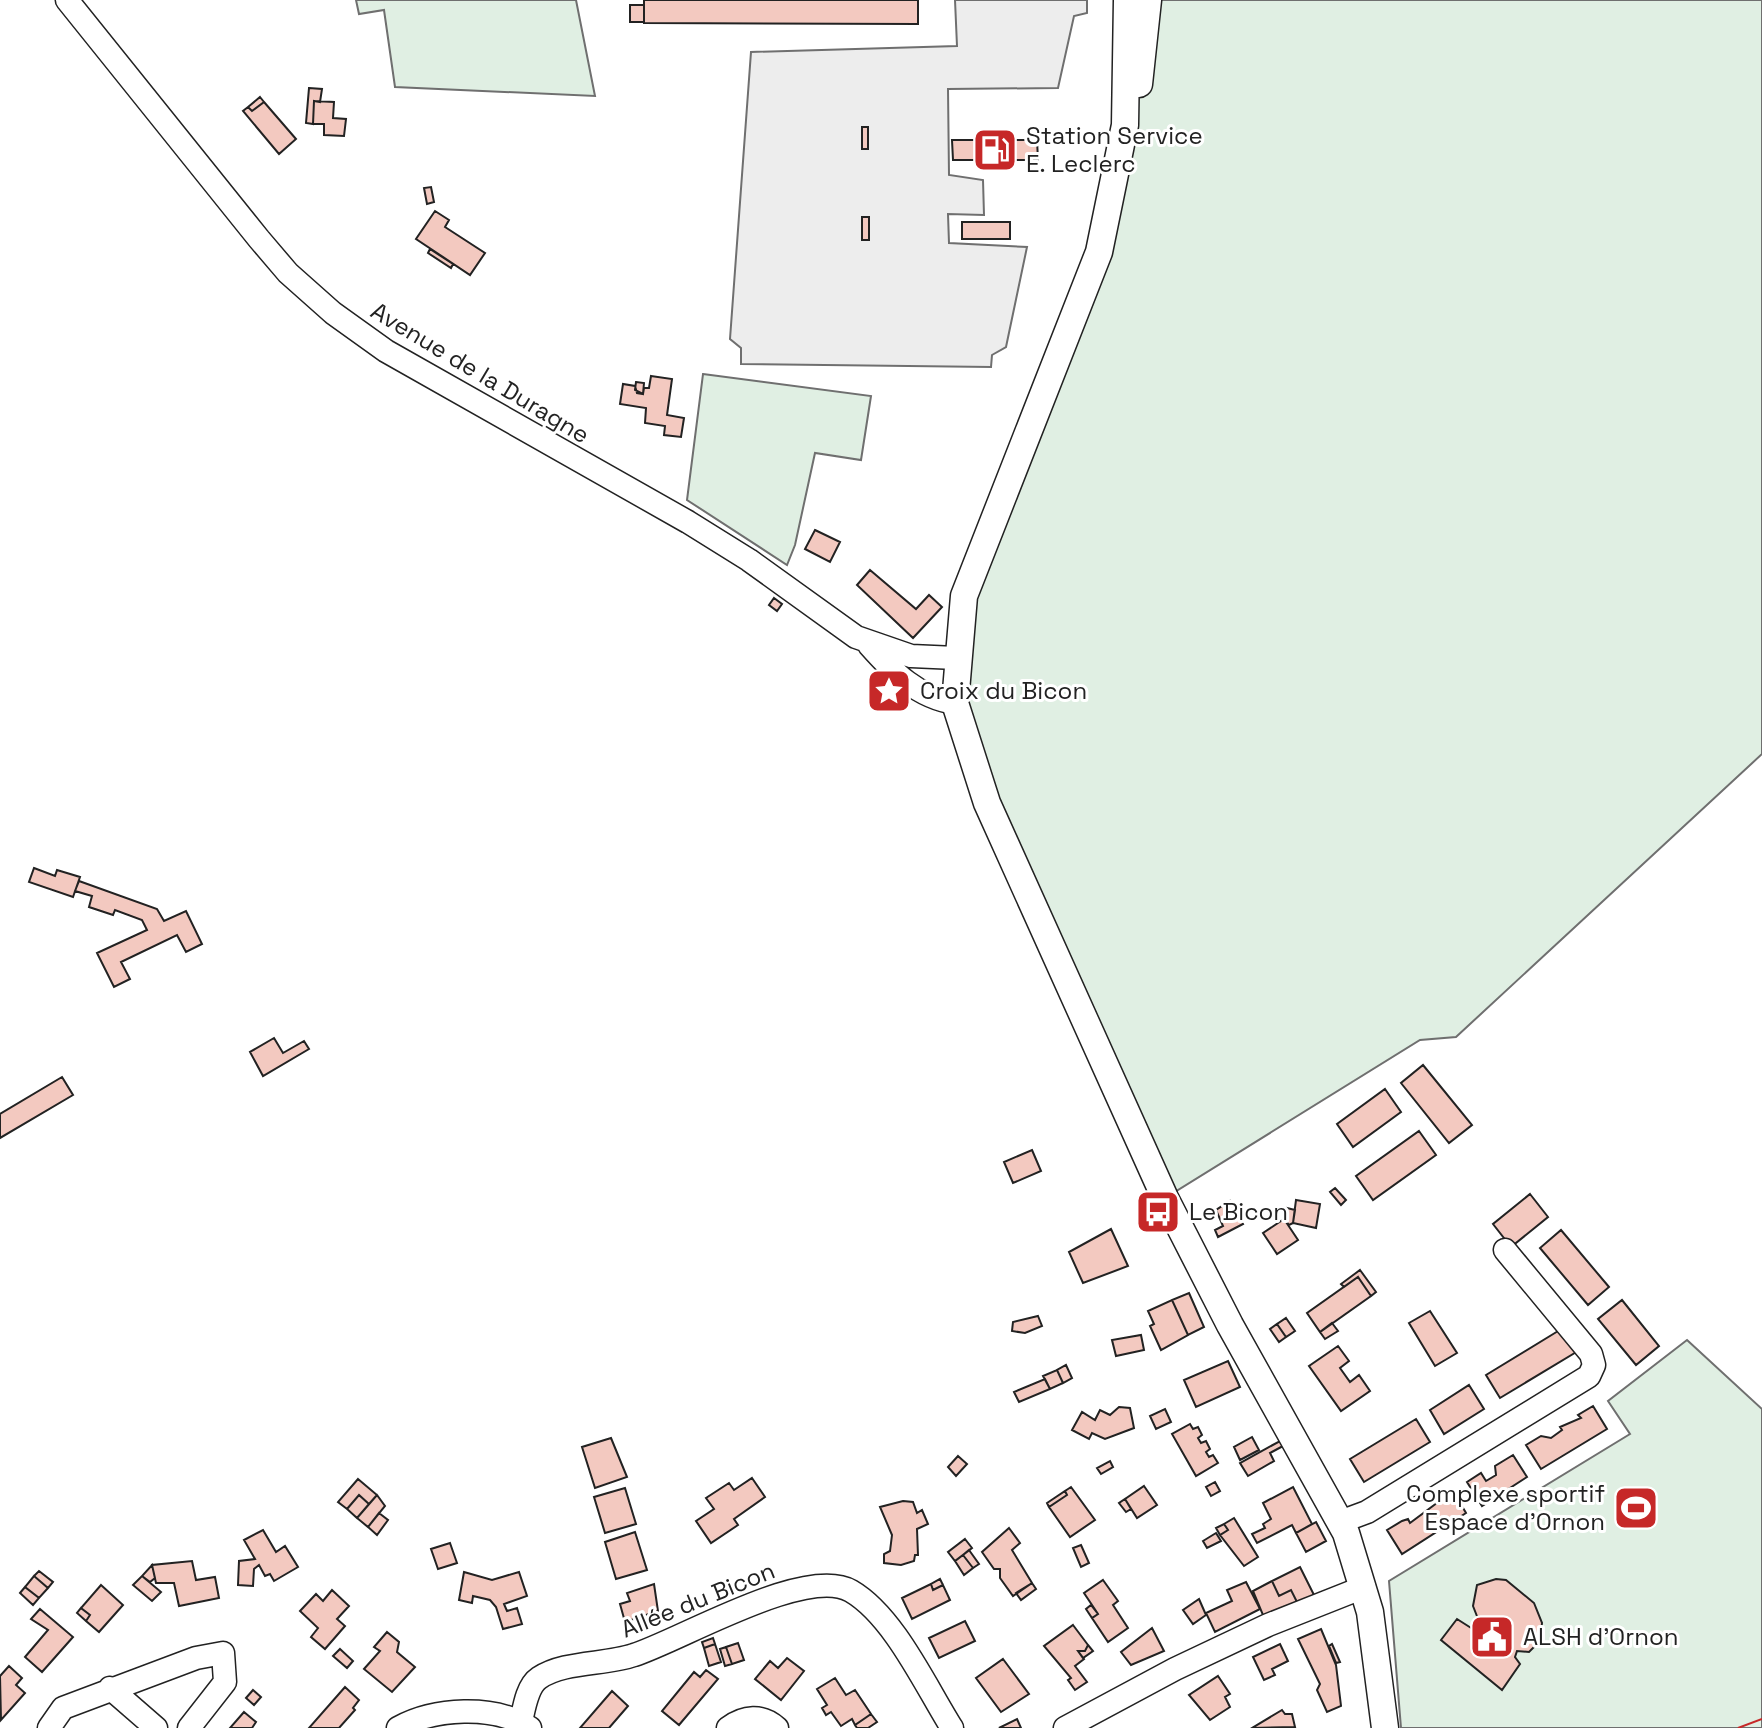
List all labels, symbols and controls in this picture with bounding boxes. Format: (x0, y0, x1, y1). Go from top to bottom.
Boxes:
place label: Station Service E. Leclerc (1026, 120, 1203, 179)
fuel station icon: Station Service E. Leclerc (971, 126, 1019, 174)
street label: Avenue de la Duragne (365, 295, 595, 450)
place icon: Croix du Bicon (865, 667, 913, 715)
place label: Croix du Bicon (920, 675, 1087, 706)
bus stop icon: Le Bicon (1134, 1188, 1182, 1236)
place label: Le Bicon (1189, 1196, 1288, 1227)
place label: Complexe sportif Espace d'Ornon (1406, 1478, 1605, 1537)
sports icon: Complexe sportif Espace d'Ornon (1612, 1484, 1660, 1532)
street label: Allée du Bicon (616, 1555, 779, 1645)
public building icon: ALSH d'Ornon (1468, 1613, 1516, 1661)
place label: ALSH d'Ornon (1523, 1621, 1678, 1652)

